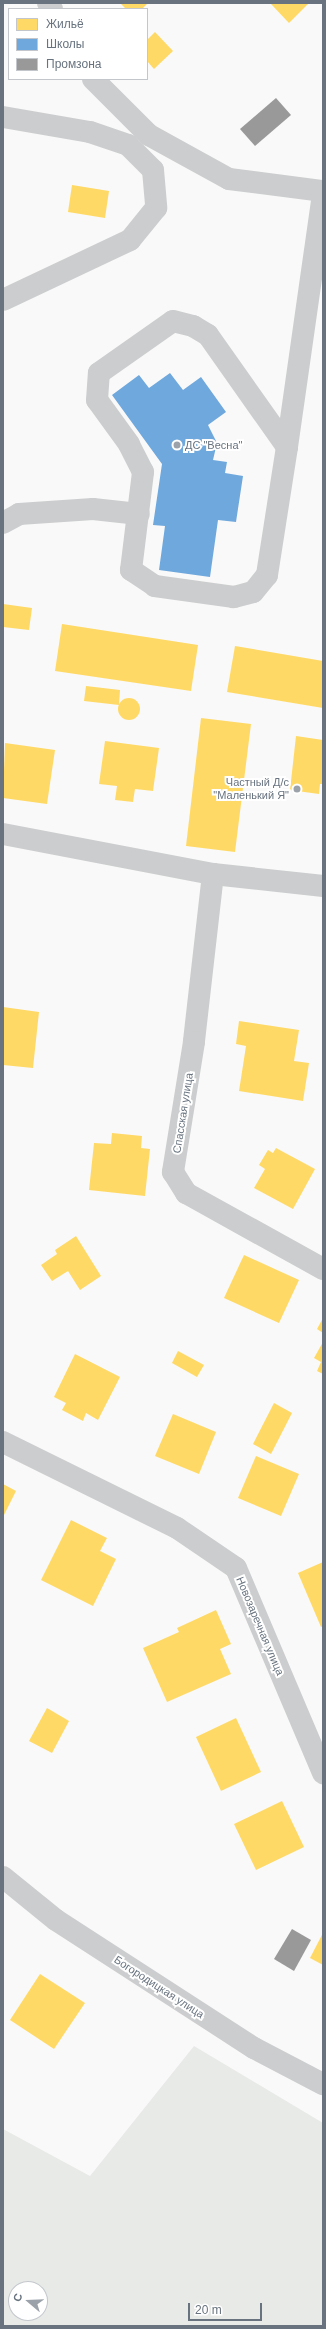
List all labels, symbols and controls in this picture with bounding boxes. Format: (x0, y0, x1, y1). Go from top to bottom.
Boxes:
legend (8, 8, 148, 80)
text: Жильё (46, 17, 84, 31)
text: Школы (46, 37, 84, 51)
text: Промзона (46, 57, 101, 71)
place label: ДС "Весна" (185, 438, 242, 452)
marker: ДС "Весна" (172, 440, 182, 450)
place label: Частный Д/с "Маленький Я" (213, 776, 289, 802)
marker: Частный Д/с "Маленький Я" (292, 784, 302, 794)
street label: Спасская улица (170, 1072, 196, 1154)
street label: Новозаречная улица (233, 1575, 287, 1677)
street label: Богородицкая улица (112, 1953, 206, 2021)
north arrow (8, 2281, 48, 2321)
text: С (11, 2292, 25, 2303)
scale bar (190, 2295, 264, 2321)
text: 20 m (195, 2303, 222, 2317)

